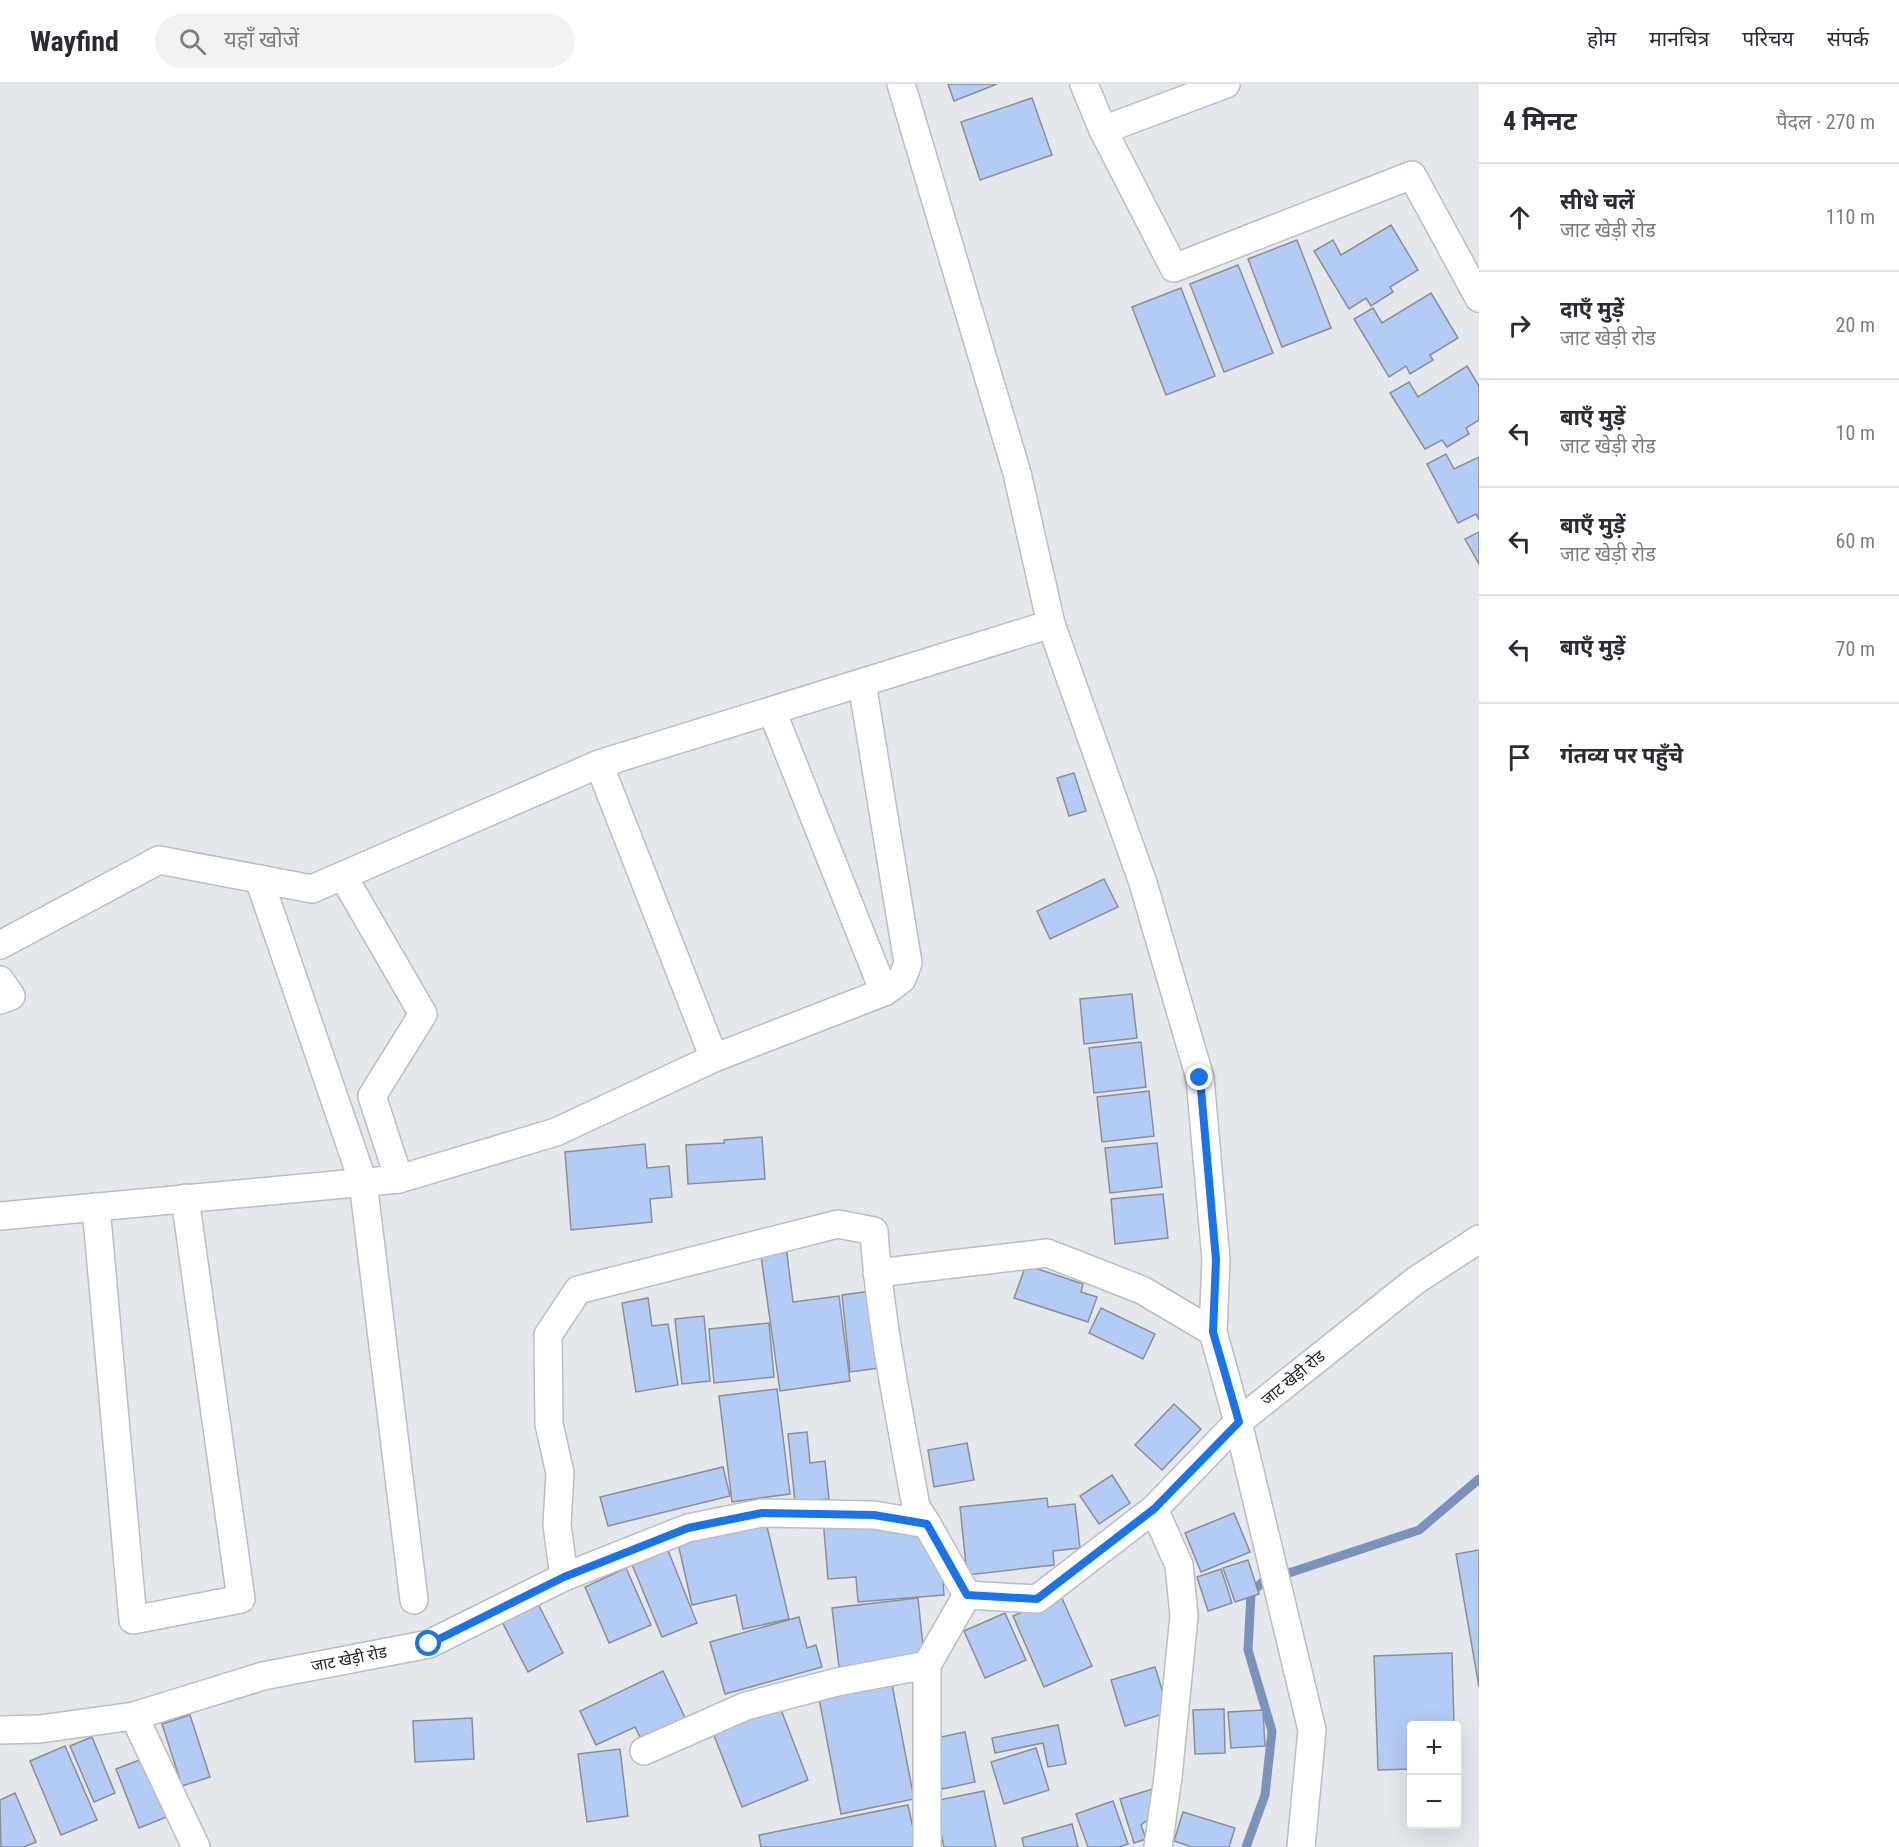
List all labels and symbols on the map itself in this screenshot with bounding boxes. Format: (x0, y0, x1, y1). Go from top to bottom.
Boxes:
route end (1186, 1064, 1212, 1090)
street label: जाट खेड़ी रोड (1257, 1346, 1329, 1409)
route start (415, 1630, 441, 1656)
street label: जाट खेड़ी रोड (310, 1642, 389, 1676)

